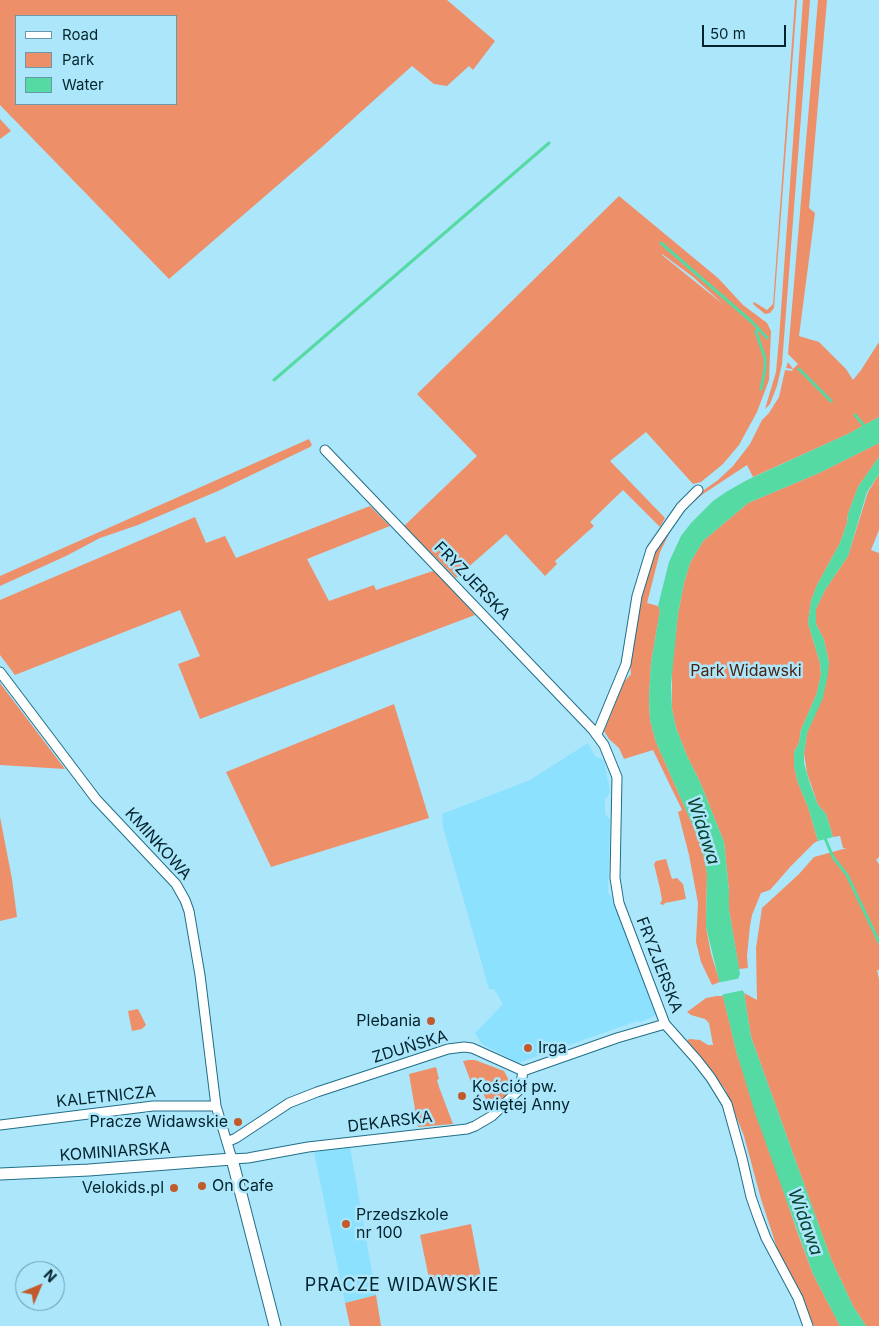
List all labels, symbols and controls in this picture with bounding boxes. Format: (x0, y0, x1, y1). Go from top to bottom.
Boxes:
legend (15, 15, 178, 105)
scale bar (704, 15, 788, 47)
text: 50 m (710, 24, 746, 43)
text: Road (62, 25, 98, 44)
text: Park (62, 50, 94, 69)
text: Water (62, 75, 104, 94)
street label: FRYZJERSKA (430, 538, 514, 624)
park label: Park Widawski (690, 661, 802, 681)
water label: Widawa (682, 795, 724, 867)
street label: KMINKOWA (121, 804, 195, 884)
street label: FRYZJERSKA (632, 914, 686, 1016)
place label: Plebania (356, 1011, 421, 1031)
marker: Plebania (425, 1015, 437, 1027)
street label: ZDUŃSKA (370, 1026, 450, 1068)
place label: Irga (538, 1038, 567, 1058)
marker: Irga (522, 1042, 534, 1054)
place label: Kościół pw. Świętej Anny (472, 1077, 570, 1115)
street label: KALETNICZA (55, 1082, 157, 1112)
marker: Kościół pw. Świętej Anny (456, 1090, 468, 1102)
street label: DEKARSKA (346, 1107, 434, 1137)
place label: Pracze Widawskie (89, 1112, 228, 1132)
marker: Pracze Widawskie (232, 1116, 244, 1128)
street label: KOMINIARSKA (59, 1139, 171, 1165)
place label: On Cafe (212, 1176, 274, 1196)
place label: Velokids.pl (82, 1178, 164, 1198)
marker: On Cafe (196, 1180, 208, 1192)
marker: Velokids.pl (168, 1182, 180, 1194)
water label: Widawa (783, 1186, 827, 1258)
place label: Przedszkole nr 100 (356, 1205, 448, 1243)
marker: Przedszkole nr 100 (340, 1218, 352, 1230)
north arrow (15, 1261, 65, 1311)
text: N (40, 1266, 60, 1286)
district label: PRACZE WIDAWSKIE (303, 1275, 501, 1297)

